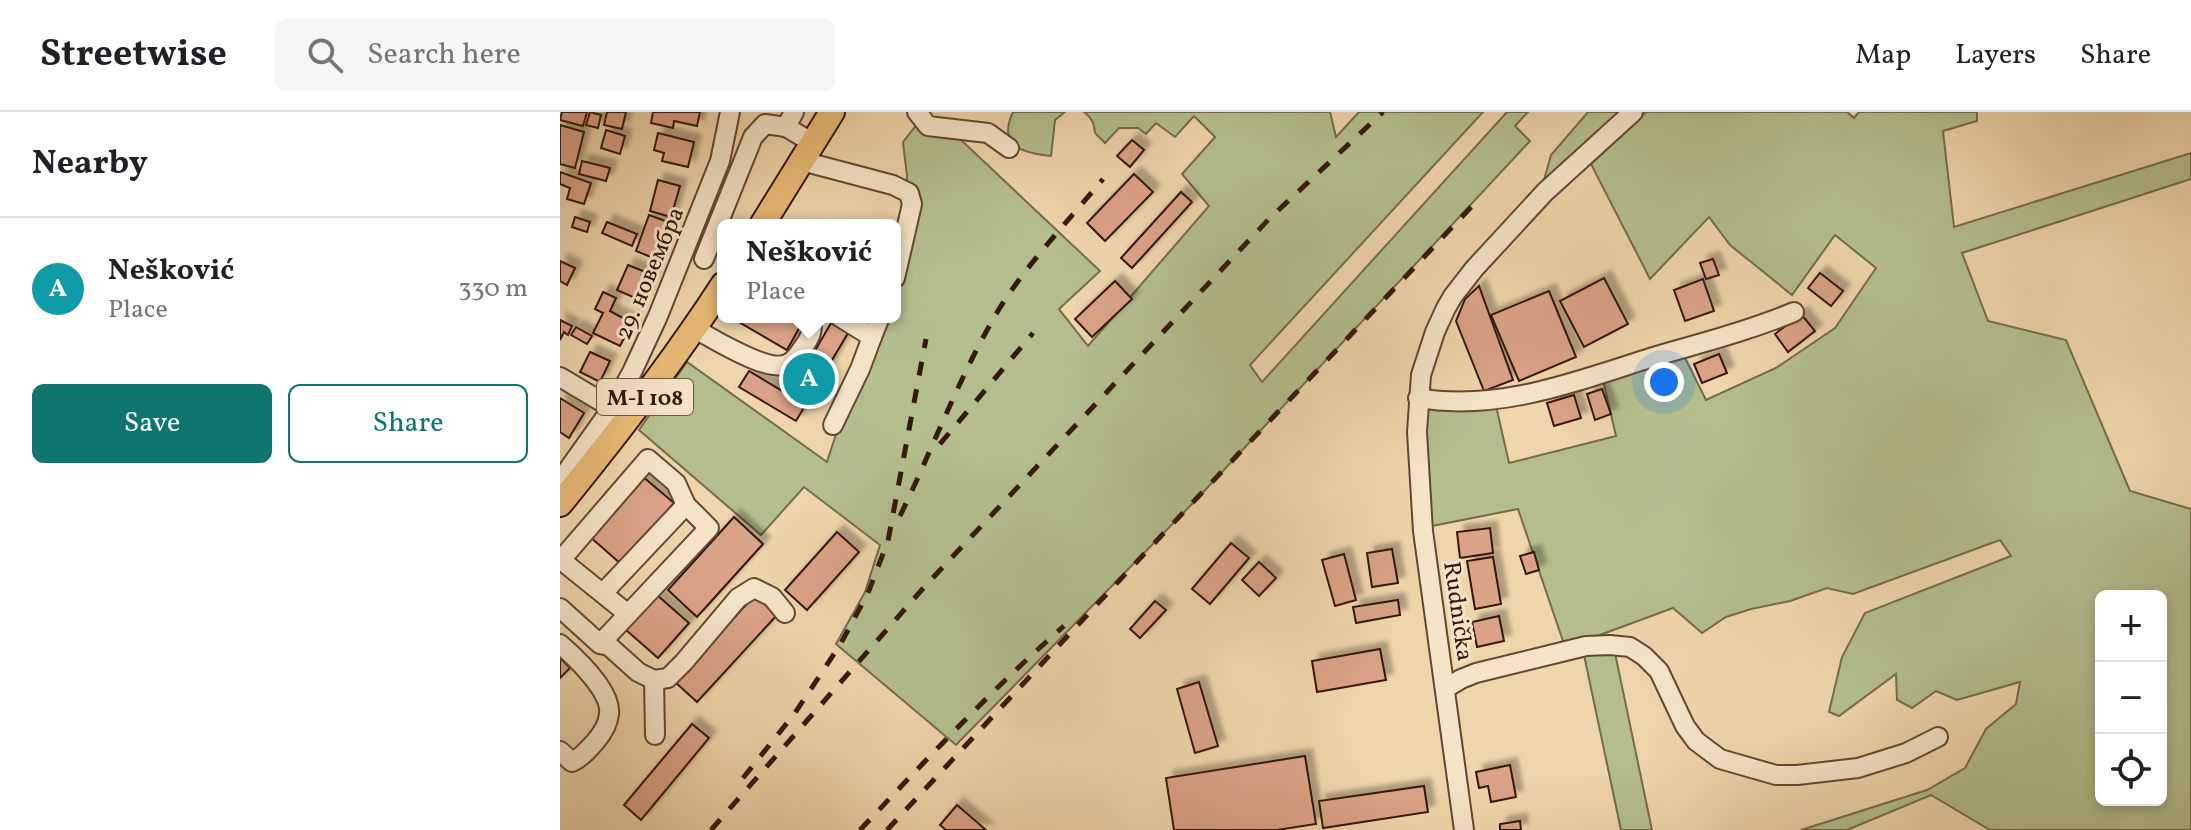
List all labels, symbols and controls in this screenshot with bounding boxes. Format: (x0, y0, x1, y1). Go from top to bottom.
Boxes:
search box (275, 19, 835, 91)
text: Streetwise (40, 29, 227, 82)
icon: search (303, 33, 347, 77)
text: Search here (367, 34, 521, 76)
text: Map (1855, 36, 1911, 75)
text: Layers (1955, 36, 2036, 75)
text: Share (2080, 36, 2151, 75)
text: Nearby (32, 141, 148, 188)
street label: 29. новембра (608, 202, 694, 345)
popup (717, 219, 901, 323)
text: Nešković (746, 232, 872, 274)
text: Nešković (108, 250, 234, 292)
text: A (49, 271, 67, 307)
text: 330 m (458, 271, 528, 307)
text: Place (746, 274, 806, 310)
text: Place (108, 292, 168, 328)
pin: A (783, 349, 835, 409)
your location (1644, 362, 1684, 402)
road number: M-I 108 (597, 379, 693, 415)
button: Save (32, 384, 272, 463)
button: Share (288, 384, 528, 463)
street label: Rudnička (1433, 559, 1481, 663)
map controls (2095, 590, 2167, 806)
button: + (2095, 590, 2167, 662)
button: − (2095, 662, 2167, 734)
button: locate (2095, 734, 2167, 806)

